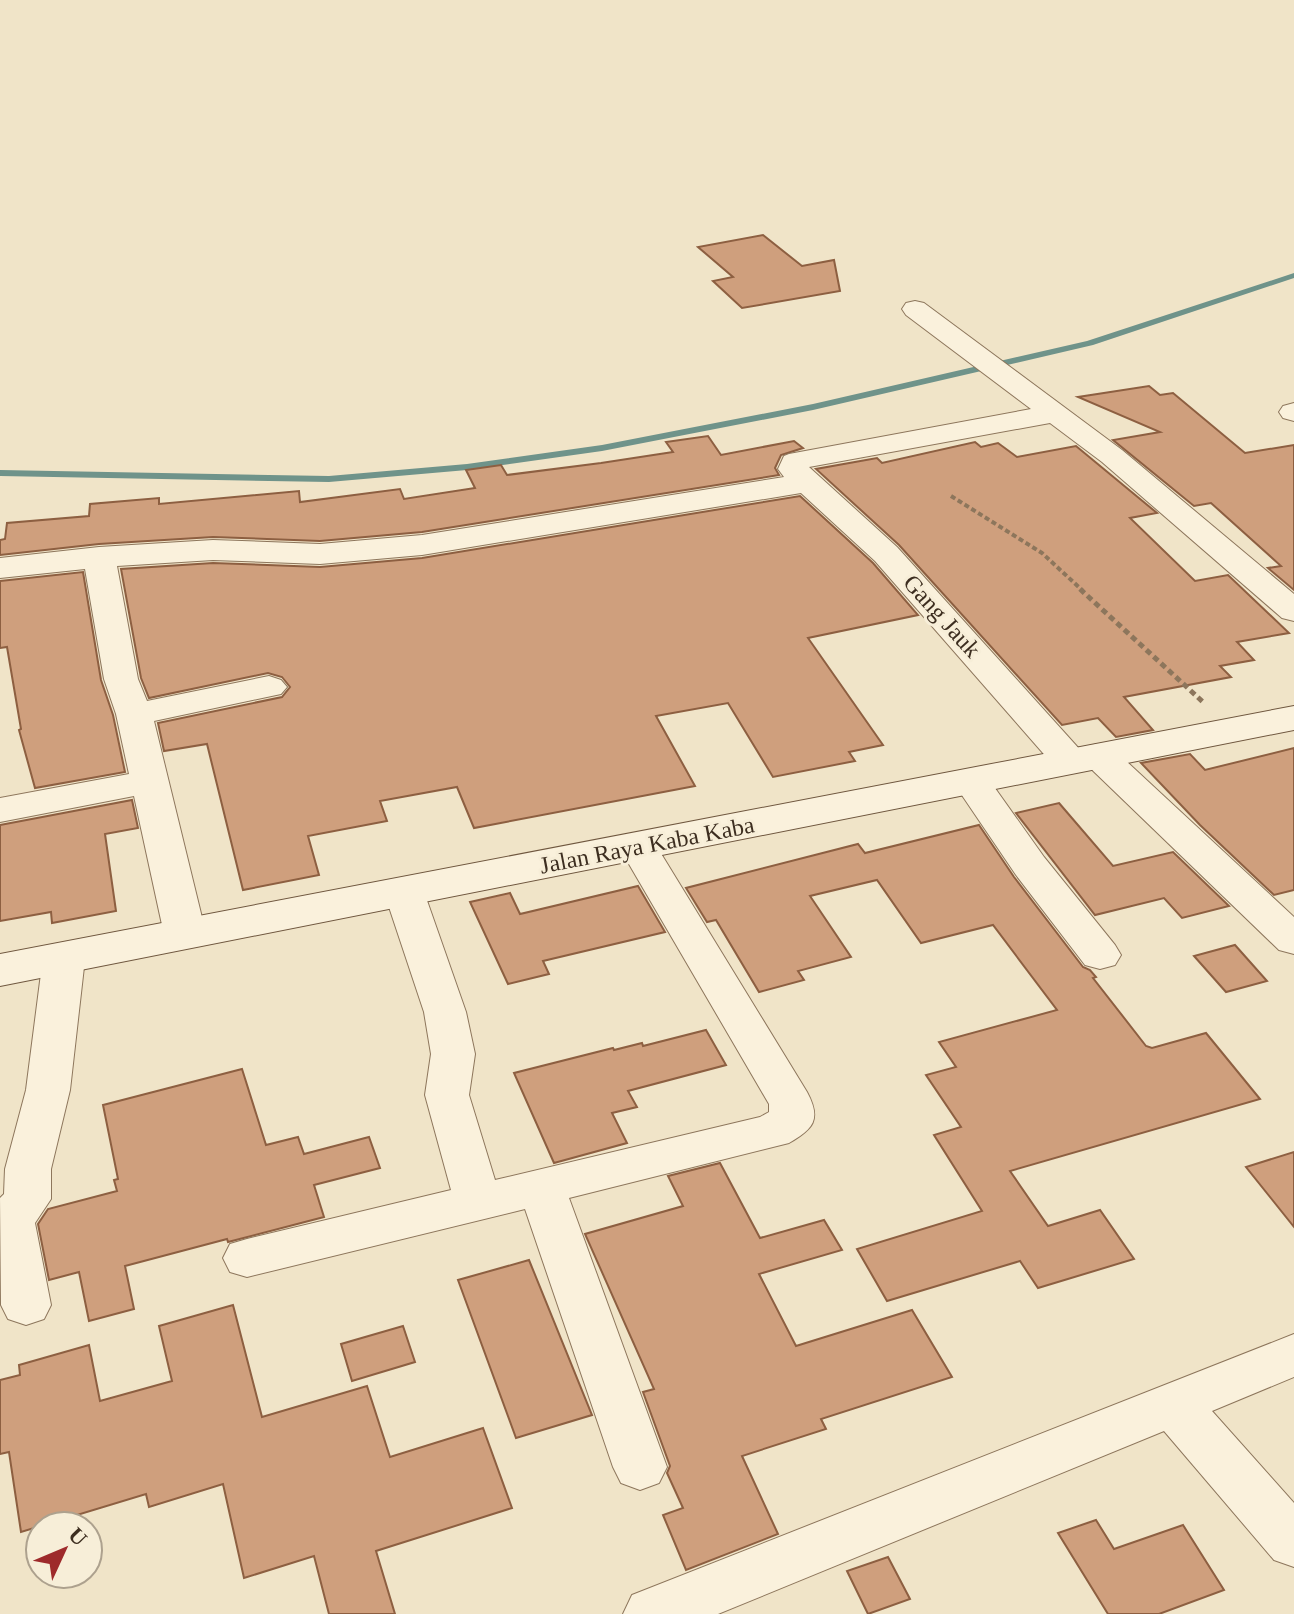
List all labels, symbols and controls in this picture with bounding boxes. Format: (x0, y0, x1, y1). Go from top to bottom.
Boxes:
street label: Gang Jauk (898, 569, 986, 663)
street label: Jalan Raya Kaba Kaba (538, 811, 757, 879)
north arrow (24, 1510, 104, 1590)
text: U (64, 1522, 93, 1551)

